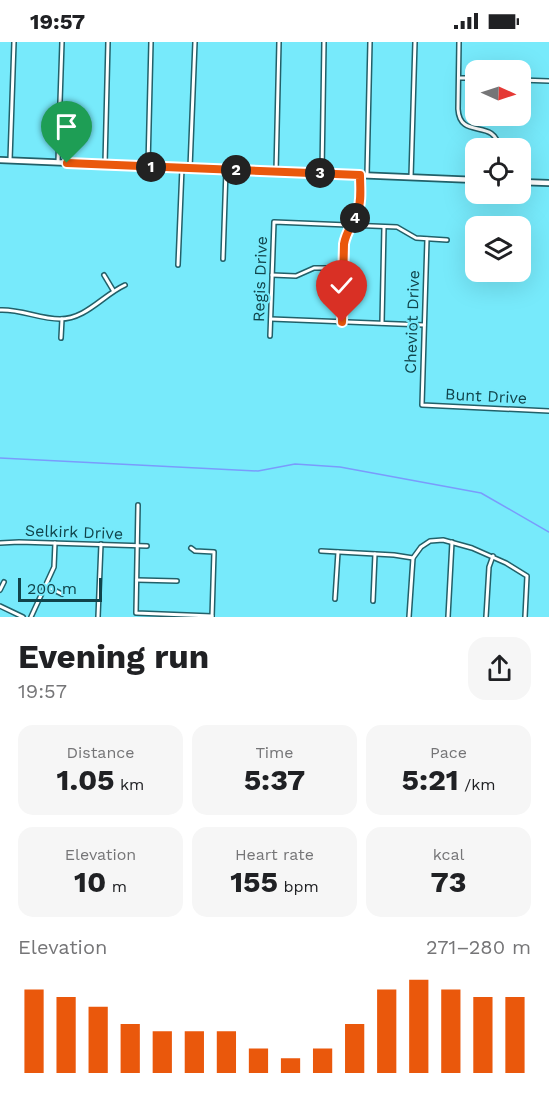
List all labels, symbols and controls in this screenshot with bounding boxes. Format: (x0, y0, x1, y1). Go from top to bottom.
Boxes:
text: 19:57 (30, 9, 85, 34)
north arrow (465, 60, 531, 126)
map controls (465, 60, 531, 282)
pin (41, 101, 92, 163)
icon: arrive (50, 110, 83, 143)
button: locate (465, 138, 531, 204)
pin: 1 (136, 152, 166, 182)
pin: 2 (221, 155, 251, 185)
text: 1 (148, 157, 154, 176)
pin: 3 (305, 158, 335, 188)
text: 2 (231, 160, 241, 179)
text: 3 (315, 163, 325, 182)
pin: 4 (340, 203, 370, 233)
text: 4 (350, 208, 360, 227)
button: layers (465, 216, 531, 282)
street label: Regis Drive (249, 236, 271, 322)
pin (316, 260, 367, 322)
icon: check (325, 269, 358, 302)
street label: Cheviot Drive (401, 270, 423, 374)
street label: Bunt Drive (445, 384, 527, 408)
street label: Selkirk Drive (25, 521, 123, 543)
scale bar (18, 575, 102, 602)
text: 200 m (27, 579, 77, 598)
text: Evening run (18, 637, 209, 676)
button: share (468, 637, 531, 700)
text: 19:57 (18, 679, 67, 703)
text: Distance (66, 743, 135, 762)
text: Time (255, 743, 294, 762)
text: Pace (430, 743, 467, 762)
text: 1.05 (57, 762, 115, 797)
text: 5:37 (244, 762, 305, 797)
text: 5:21 (401, 762, 459, 797)
text: km (115, 775, 144, 794)
text: /km (459, 775, 496, 794)
text: Elevation (65, 845, 136, 864)
text: Heart rate (235, 845, 314, 864)
text: kcal (433, 845, 464, 864)
text: 10 (74, 864, 106, 899)
text: 155 (230, 864, 278, 899)
text: 73 (430, 864, 467, 899)
text: m (106, 877, 127, 896)
text: bpm (278, 877, 319, 896)
text: Elevation (18, 935, 107, 959)
text: 271–280 m (426, 935, 531, 959)

